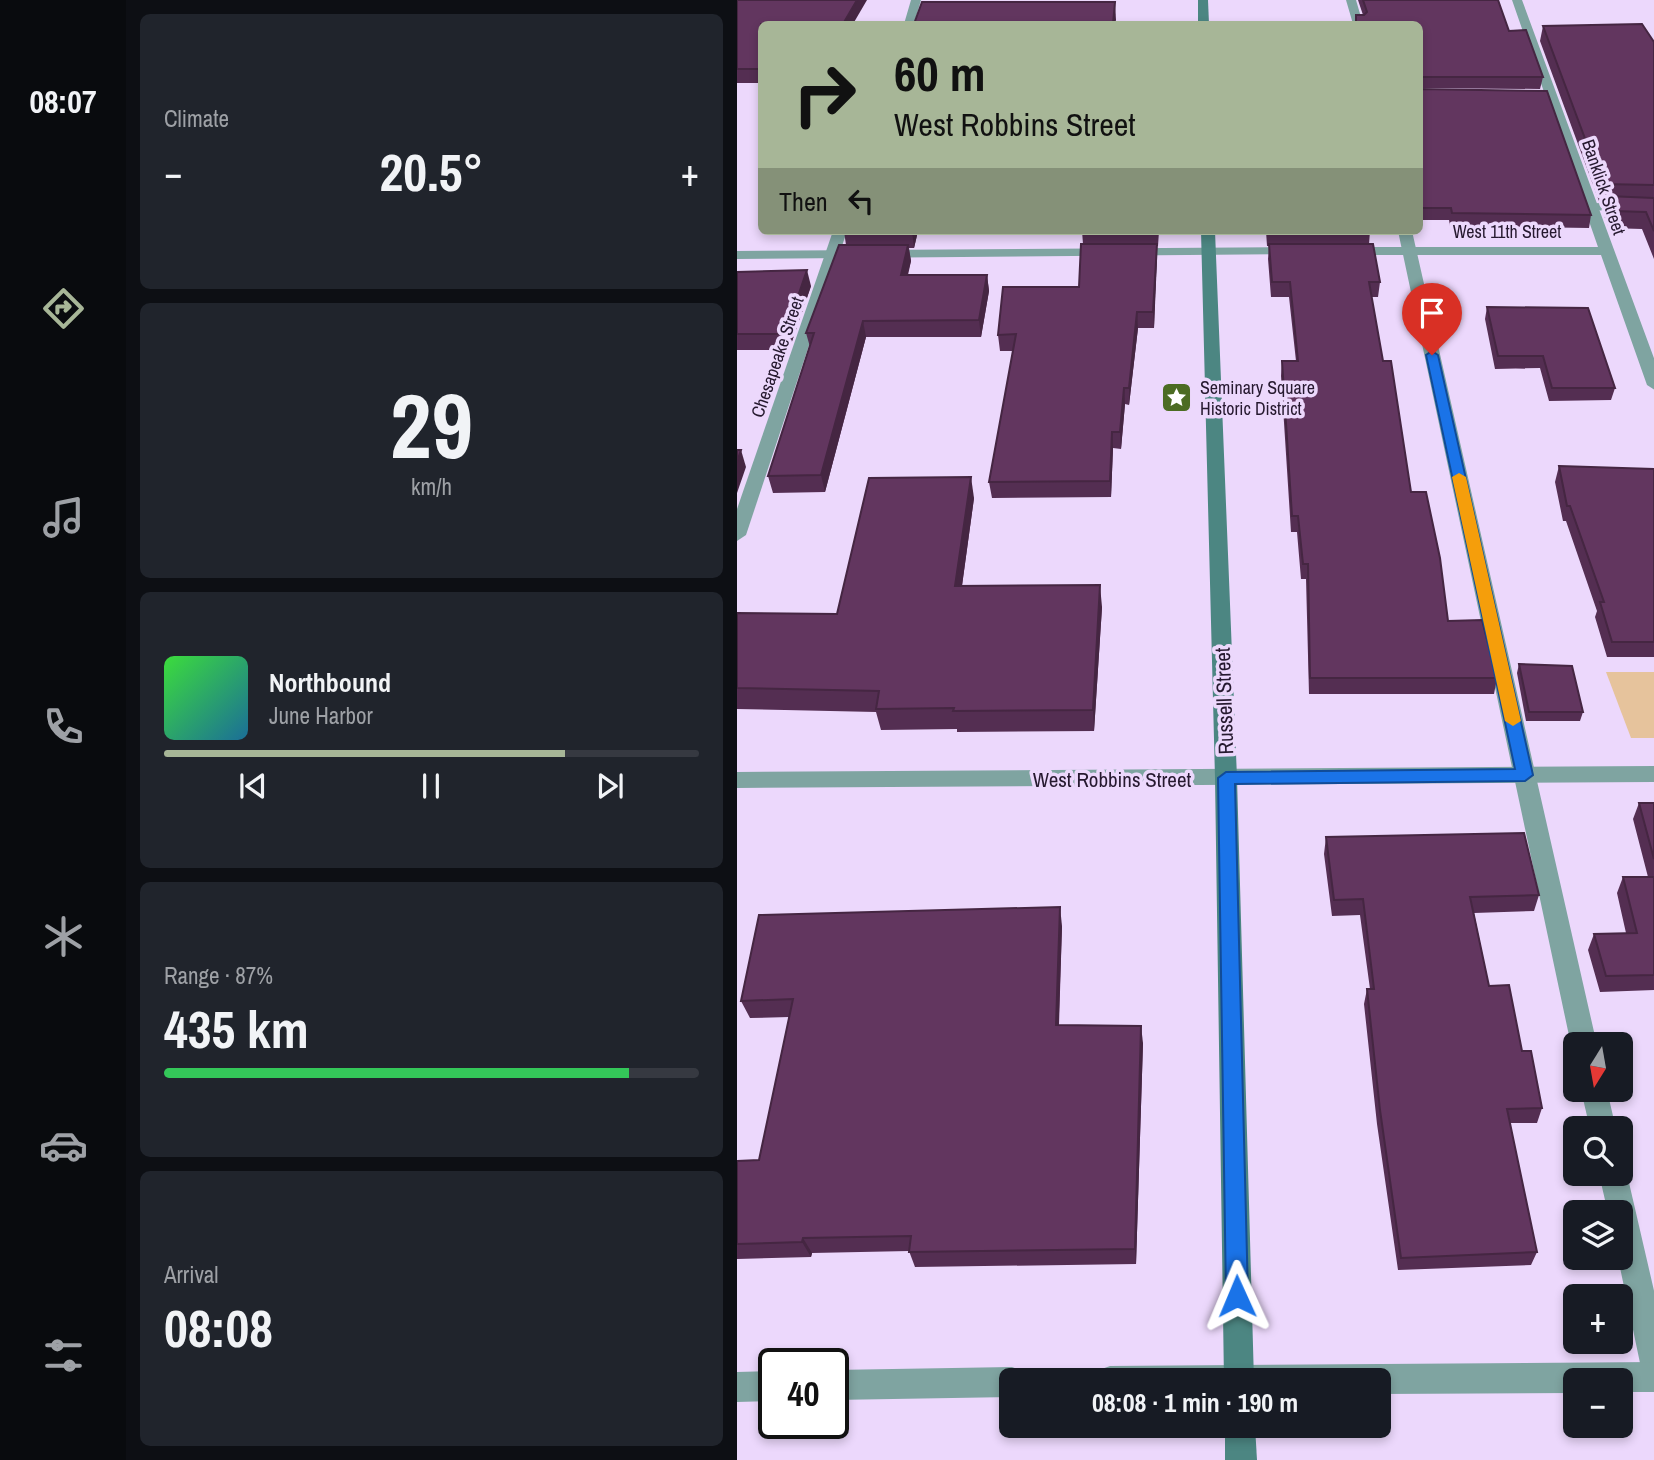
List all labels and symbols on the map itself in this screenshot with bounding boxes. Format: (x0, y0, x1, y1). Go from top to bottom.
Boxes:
street label: Banklick Street (1576, 136, 1632, 238)
street label: West 11th Street (1453, 219, 1561, 244)
pin (1402, 283, 1462, 355)
street label: Chesapeake Street (745, 293, 809, 421)
place label: Seminary Square Historic District (1200, 375, 1315, 421)
place icon: Seminary Square Historic District (1160, 380, 1194, 414)
street label: Russell Street (1208, 647, 1240, 755)
street label: West Robbins Street (1033, 765, 1192, 794)
north arrow (1563, 1032, 1633, 1102)
position arrow (1200, 1259, 1274, 1333)
speed limit sign: 40 (758, 1348, 849, 1439)

